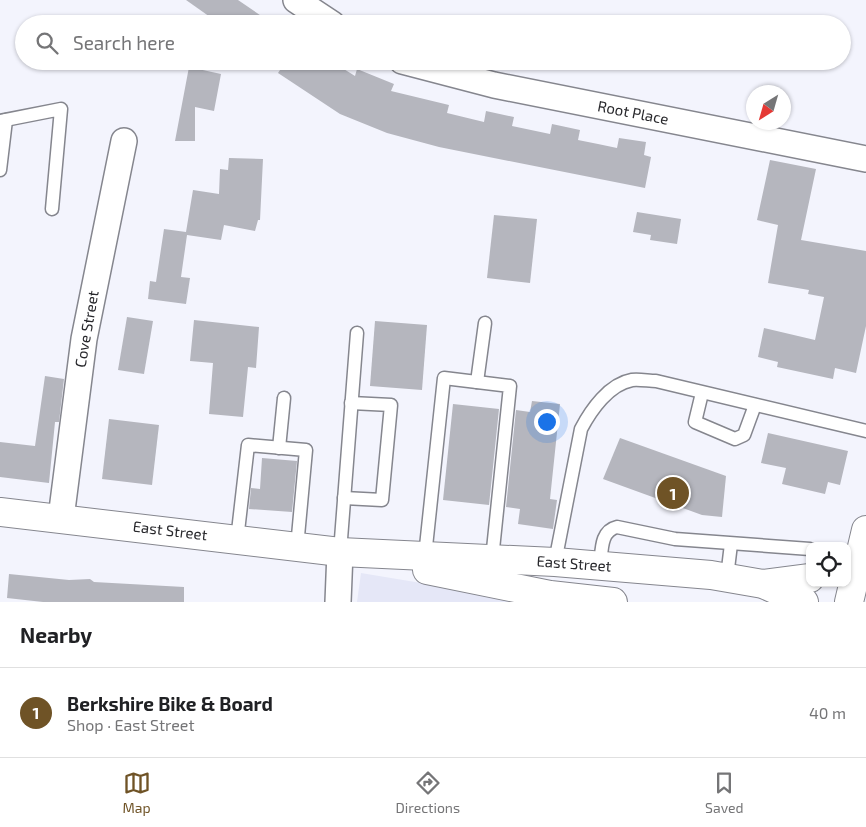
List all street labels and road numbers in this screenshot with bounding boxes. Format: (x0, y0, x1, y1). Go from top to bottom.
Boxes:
street label: Root Place (596, 96, 670, 128)
street label: Cove Street (70, 289, 102, 369)
street label: East Street (132, 517, 209, 544)
street label: East Street (536, 551, 612, 575)

